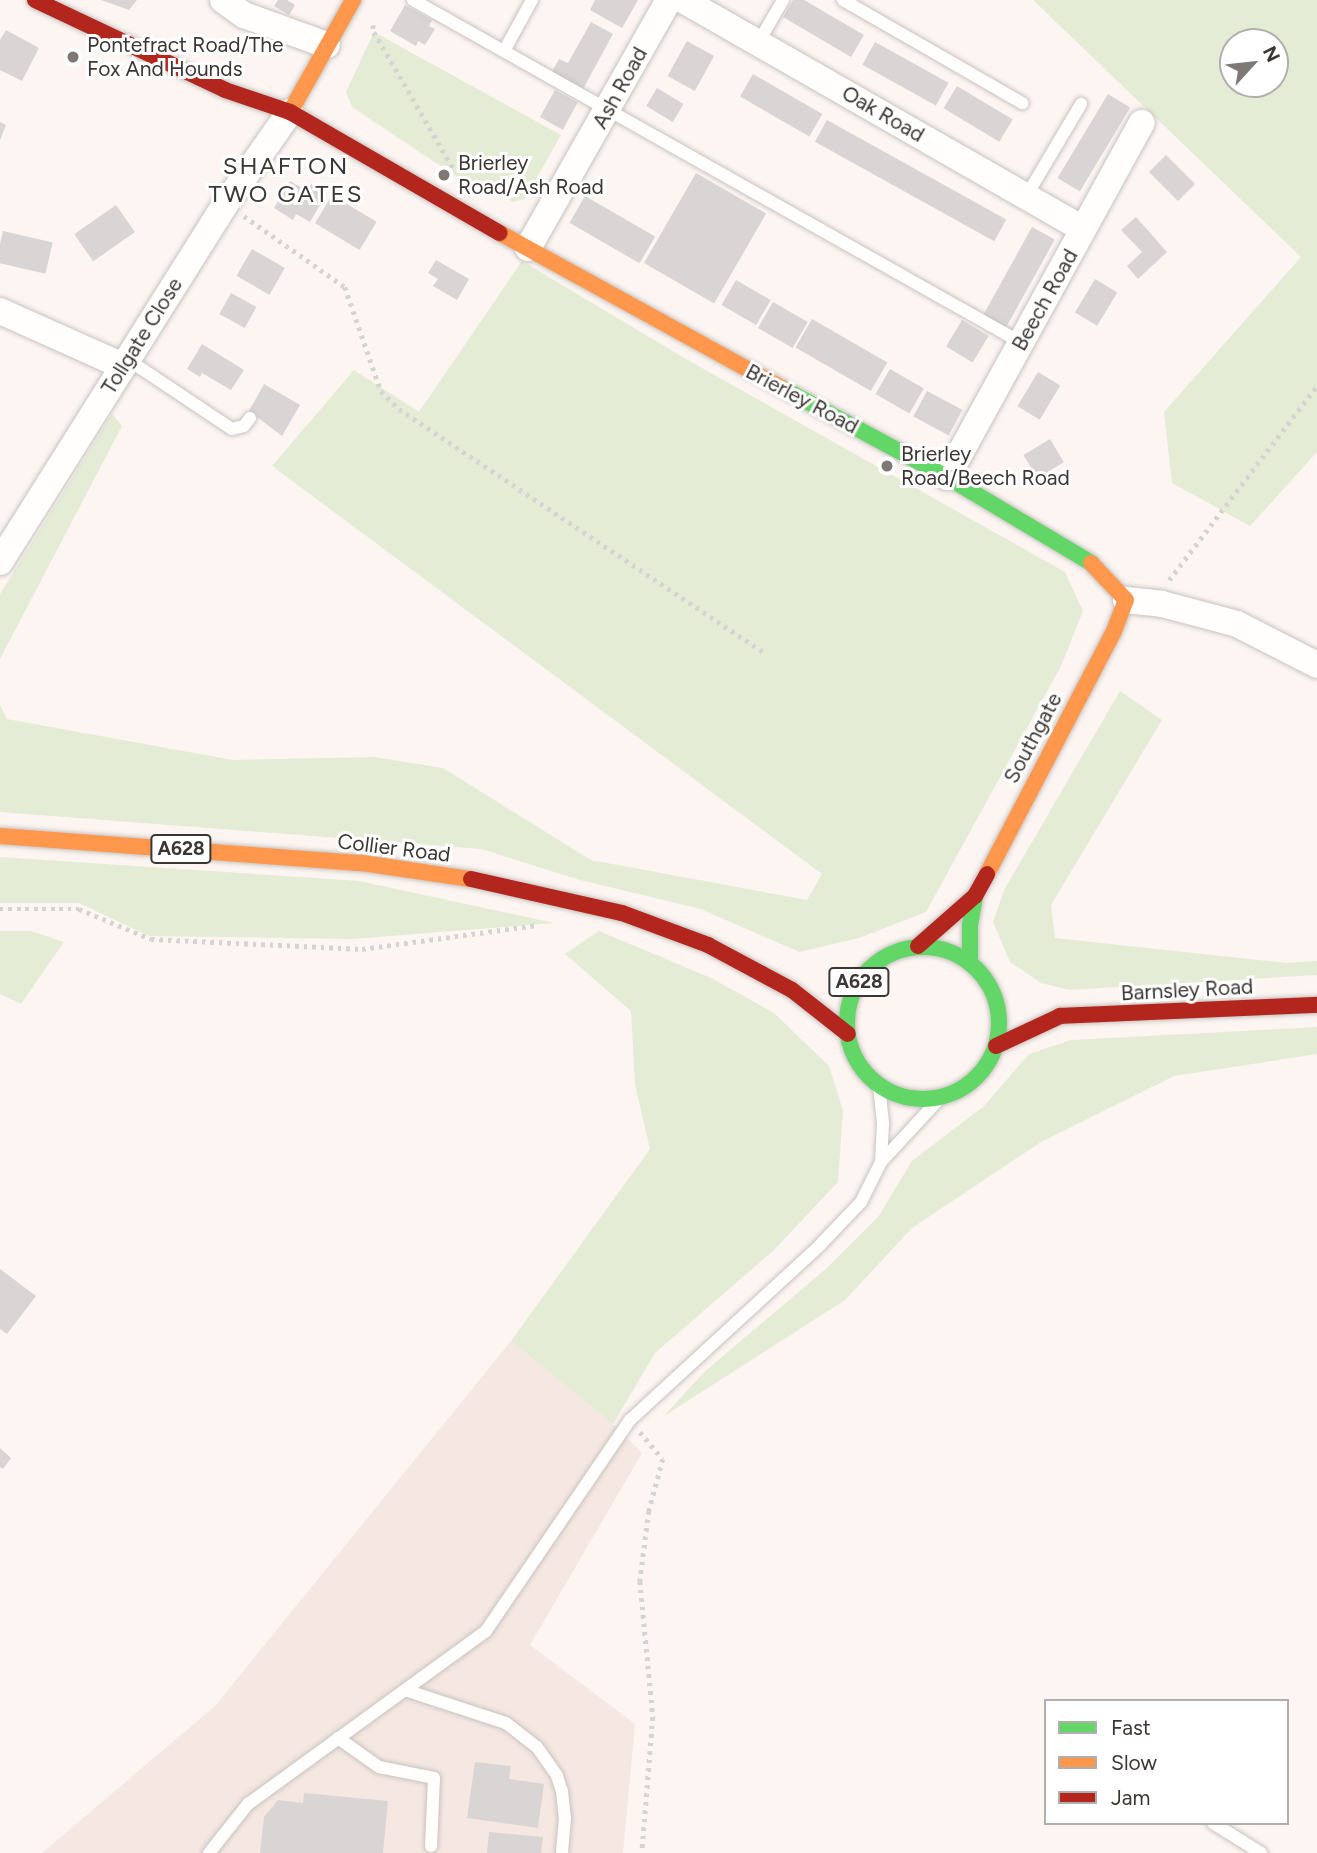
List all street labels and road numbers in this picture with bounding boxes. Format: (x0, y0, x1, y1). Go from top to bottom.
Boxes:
street label: Ash Road (587, 43, 653, 133)
street label: Oak Road (837, 80, 929, 148)
street label: Beech Road (1007, 245, 1083, 355)
street label: Tollgate Close (96, 273, 188, 399)
street label: Brierley Road (741, 359, 863, 439)
street label: Southgate (999, 688, 1067, 788)
street label: Collier Road (336, 829, 452, 867)
road number: A628 (150, 834, 212, 864)
road number: A628 (828, 966, 890, 998)
street label: Barnsley Road (1120, 974, 1254, 1006)

